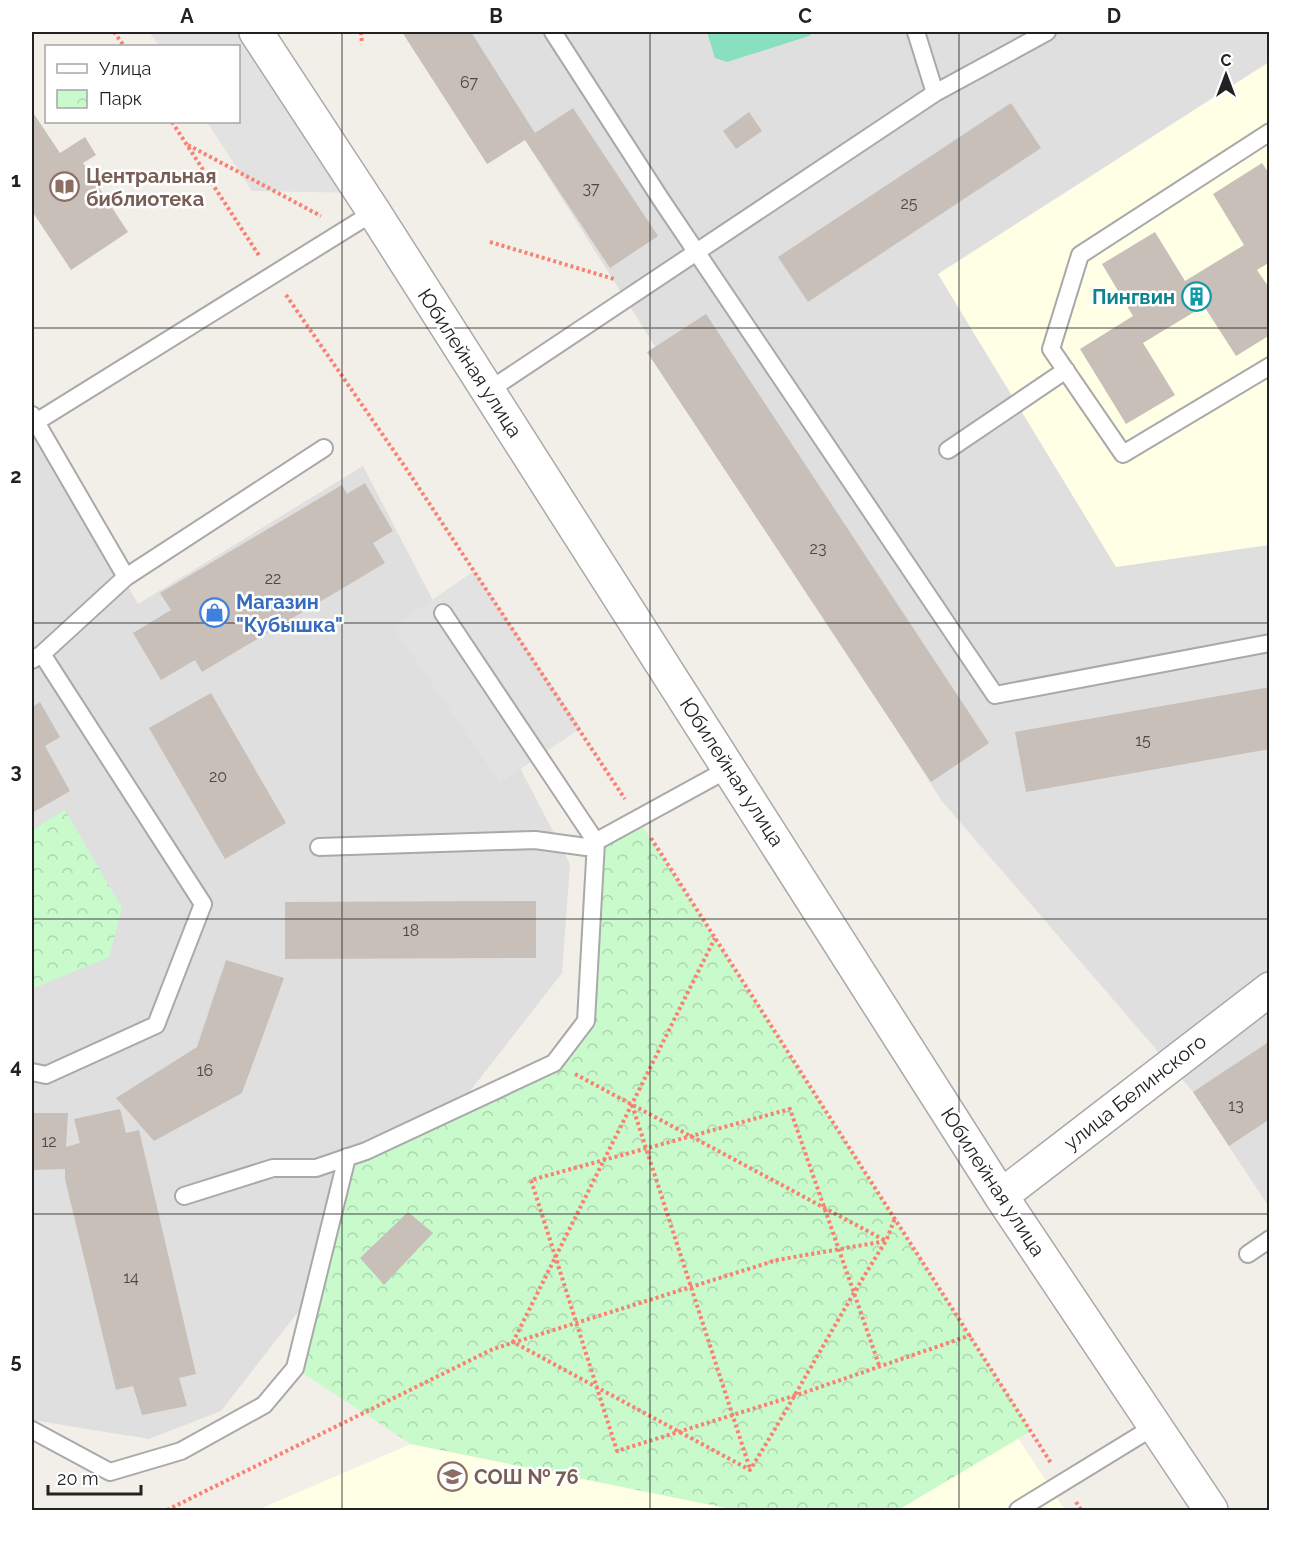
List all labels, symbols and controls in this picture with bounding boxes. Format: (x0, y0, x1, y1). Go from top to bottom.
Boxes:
text: A (180, 4, 194, 28)
text: B (489, 4, 503, 28)
text: C (798, 4, 812, 28)
text: D (1107, 4, 1121, 28)
legend (45, 45, 240, 123)
north arrow (1196, 45, 1256, 105)
text: С (1221, 51, 1232, 70)
text: Улица (99, 58, 151, 79)
house number: 67 (460, 73, 479, 92)
text: Парк (99, 88, 142, 109)
place label: Центральная библиотека (86, 164, 217, 211)
text: 1 (11, 168, 21, 192)
library icon: Центральная библиотека (49, 171, 81, 203)
house number: 37 (582, 179, 600, 198)
house number: 25 (900, 194, 918, 213)
building icon: Пингвин (1180, 281, 1212, 313)
street label: Юбилейная улица (413, 284, 527, 442)
place label: Пингвин (1092, 285, 1175, 309)
text: 2 (10, 464, 22, 488)
house number: 23 (810, 539, 826, 558)
house number: 22 (265, 569, 281, 588)
place label: Магазин "Кубышка" (236, 590, 343, 637)
shop icon: Магазин "Кубышка" (199, 597, 231, 629)
street label: Юбилейная улица (675, 693, 789, 851)
house number: 15 (1135, 731, 1151, 750)
text: 3 (10, 759, 22, 783)
house number: 20 (209, 767, 227, 786)
house number: 18 (403, 921, 419, 940)
street label: улица Белинского (1059, 1029, 1211, 1155)
text: 4 (10, 1054, 22, 1078)
house number: 16 (197, 1061, 213, 1080)
house number: 13 (1228, 1096, 1244, 1115)
street label: Юбилейная улица (936, 1103, 1050, 1261)
house number: 12 (41, 1132, 57, 1151)
house number: 14 (123, 1268, 139, 1287)
text: 5 (10, 1349, 22, 1373)
scale bar (48, 1458, 141, 1496)
school or university icon: СОШ № 76 (437, 1461, 469, 1493)
place label: СОШ № 76 (474, 1465, 579, 1489)
text: 20 m (57, 1468, 99, 1489)

